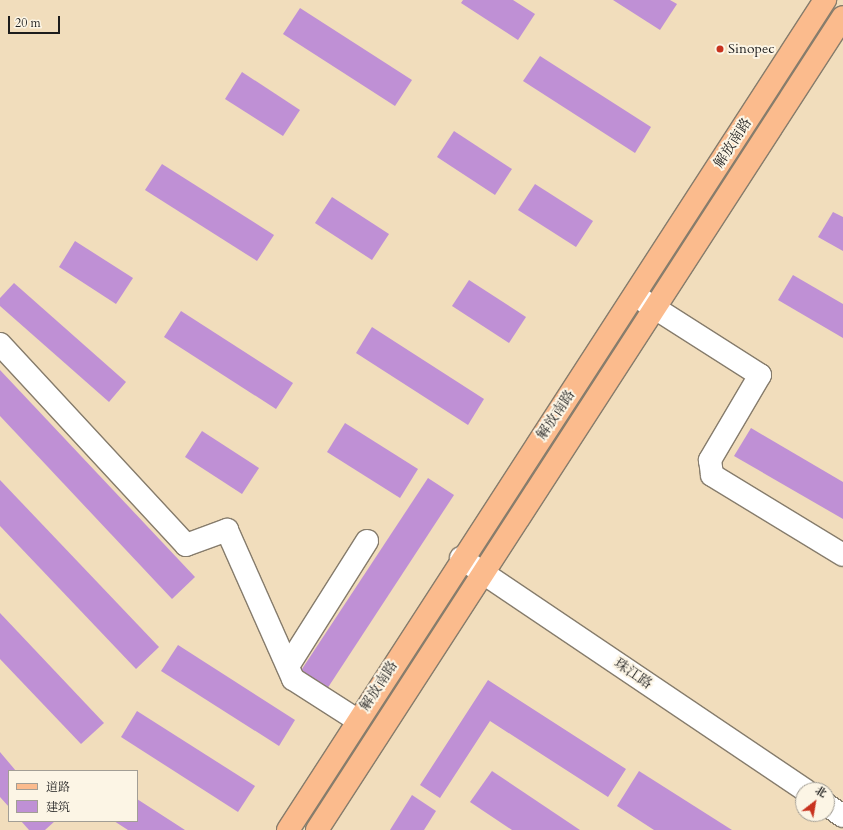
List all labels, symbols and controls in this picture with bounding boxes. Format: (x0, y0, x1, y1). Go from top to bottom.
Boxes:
scale bar (10, 8, 62, 34)
text: 20 m (15, 15, 41, 31)
place label: Sinopec (728, 41, 775, 57)
marker: Sinopec (715, 44, 725, 54)
street label: 解放南路 (711, 115, 755, 171)
street label: 解放南路 (533, 387, 579, 443)
street label: 珠江路 (611, 655, 655, 693)
street label: 解放南路 (357, 658, 401, 714)
legend (8, 770, 138, 822)
text: 道路 (46, 779, 70, 795)
north arrow (795, 782, 835, 822)
text: 北 (812, 783, 830, 801)
text: 建筑 (46, 799, 70, 815)

